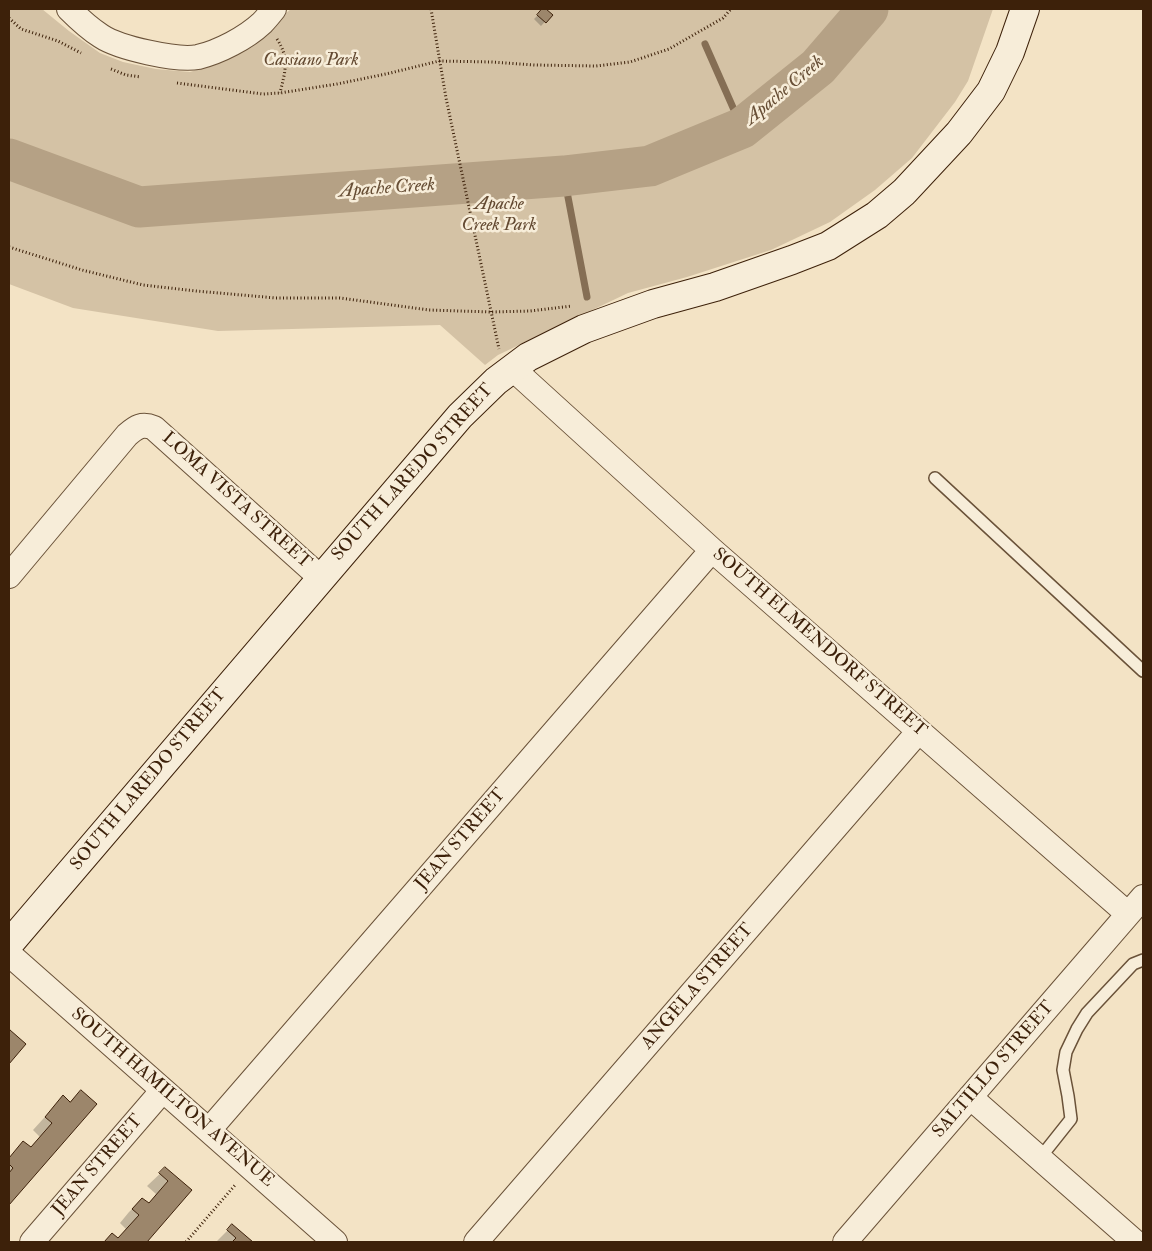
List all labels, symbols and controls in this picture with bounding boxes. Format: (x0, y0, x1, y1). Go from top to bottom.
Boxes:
park label: Cassiano Park (263, 50, 359, 72)
water label: Apache Creek (741, 51, 829, 131)
water label: Apache Creek (338, 174, 436, 204)
park label: Apache Creek Park (461, 194, 537, 236)
street label: SOUTH LAREDO STREET (328, 380, 498, 566)
street label: LOMA VISTA STREET (157, 428, 315, 574)
street label: SOUTH ELMENDORF STREET (708, 544, 930, 742)
street label: SOUTH LAREDO STREET (67, 685, 231, 875)
street label: JEAN STREET (411, 785, 511, 895)
street label: ANGELA STREET (637, 920, 759, 1054)
street label: SALTILLO STREET (929, 997, 1059, 1143)
street label: SOUTH HAMILTON AVENUE (66, 1004, 278, 1192)
street label: JEAN STREET (48, 1111, 148, 1221)

